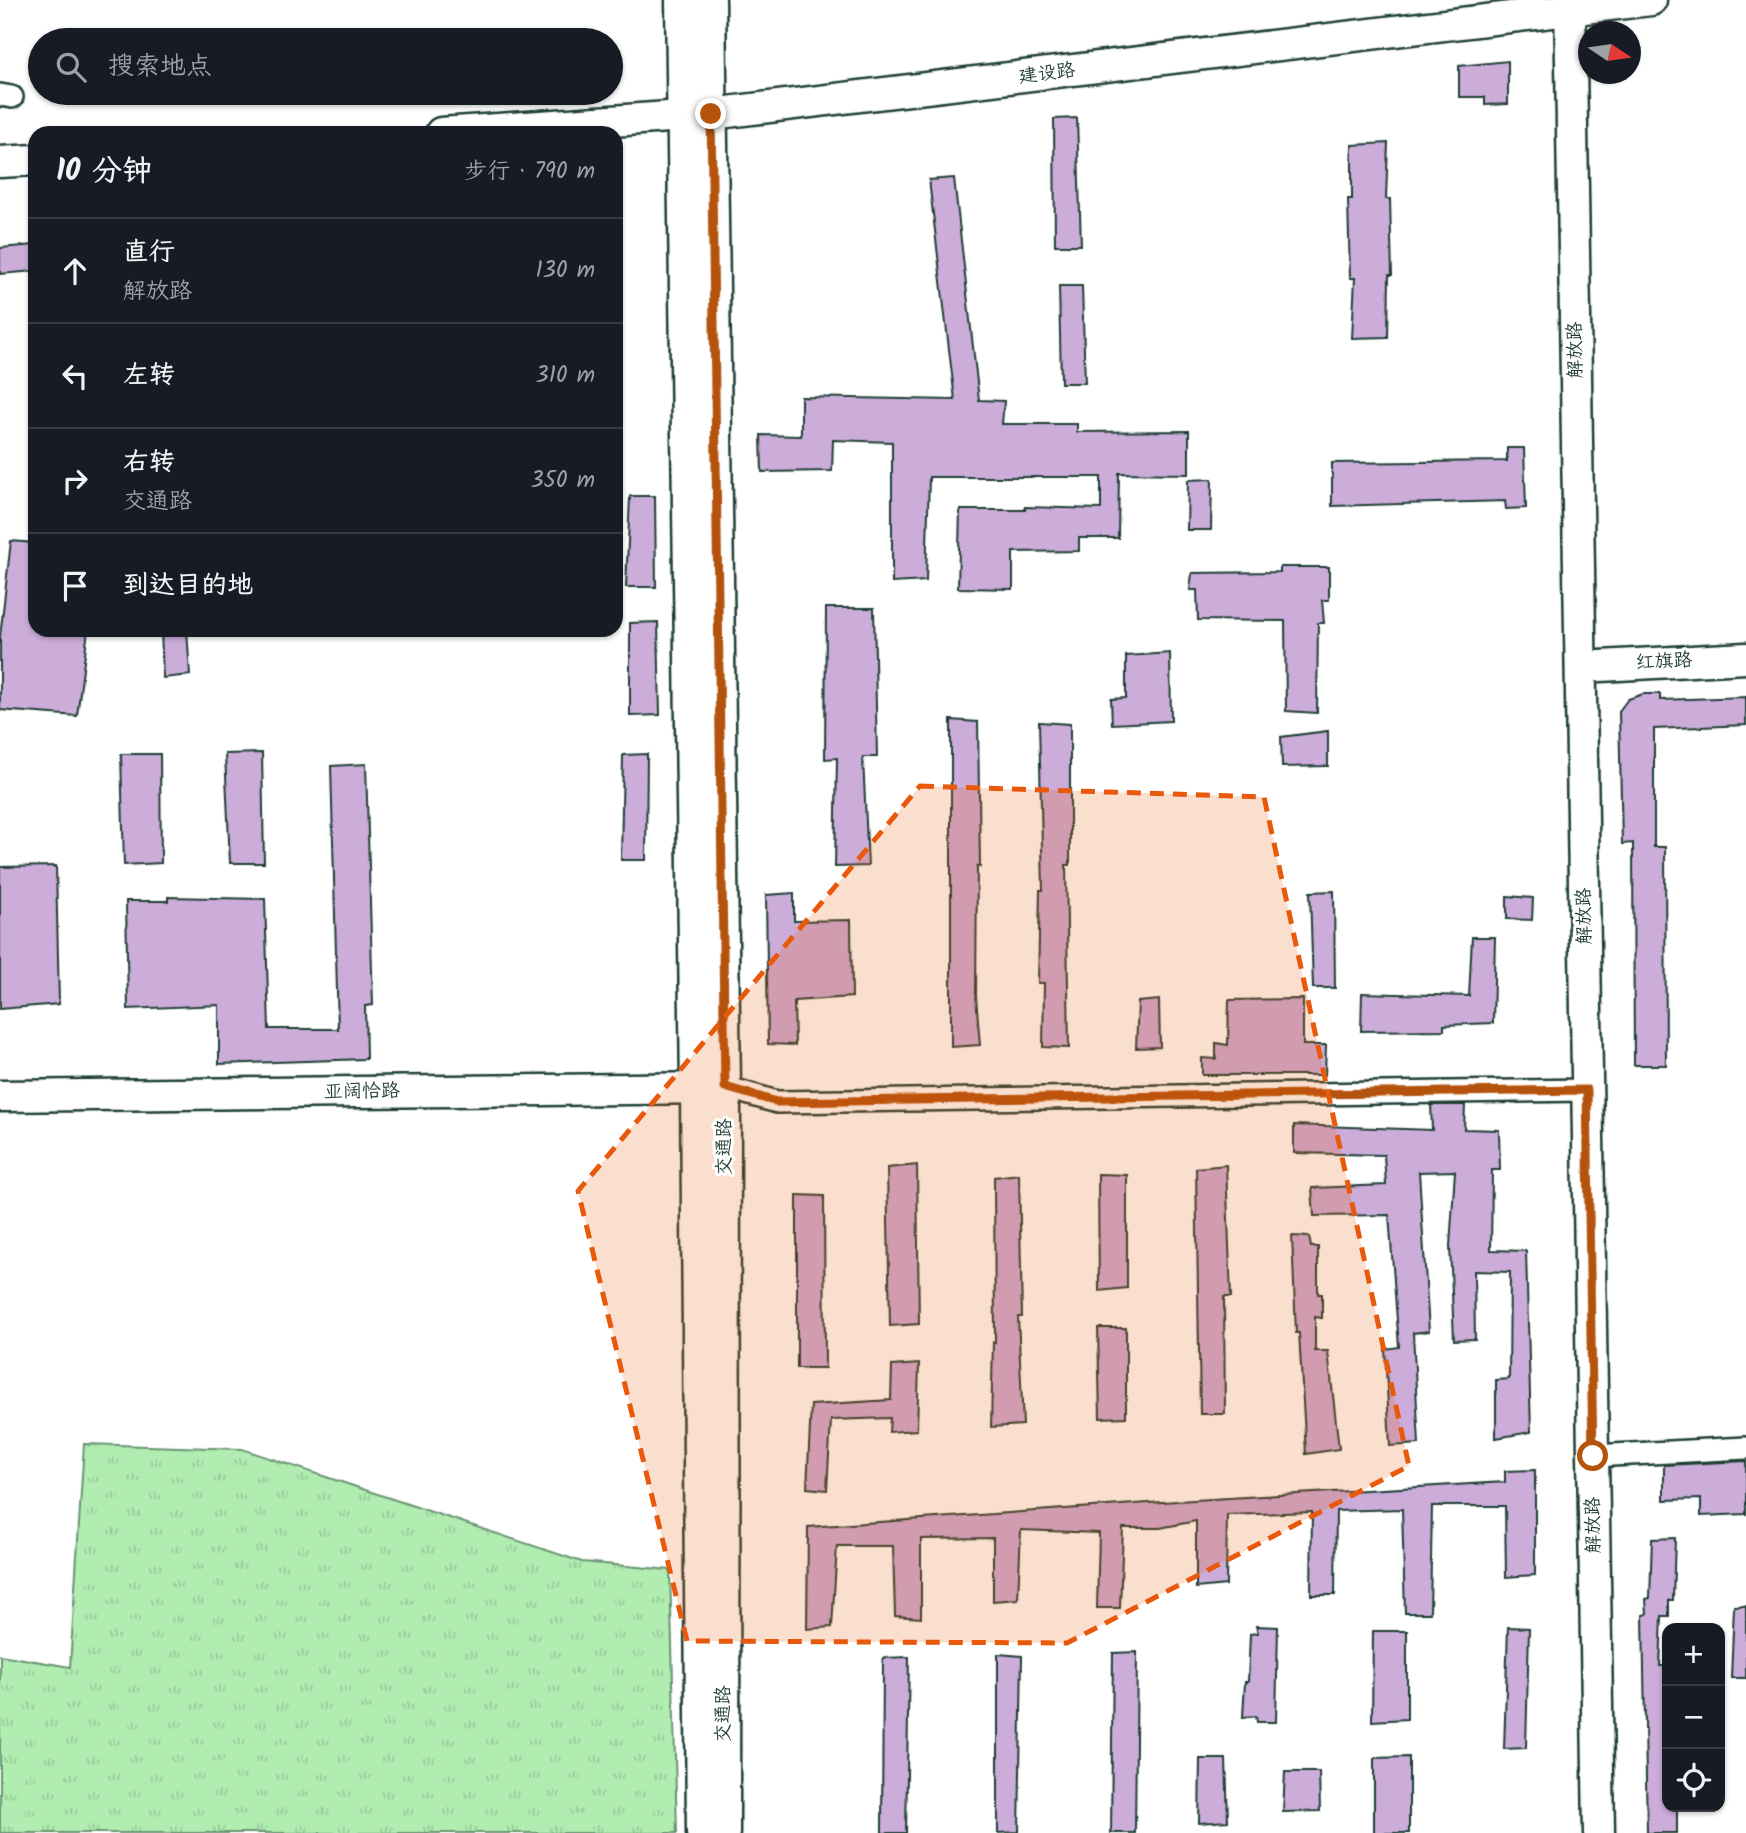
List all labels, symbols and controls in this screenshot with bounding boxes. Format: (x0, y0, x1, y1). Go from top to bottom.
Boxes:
north arrow (1578, 21, 1641, 84)
search box (28, 28, 623, 105)
text: 搜索地点 (108, 46, 212, 88)
icon: search (52, 48, 90, 86)
street label: 建设路 (1017, 56, 1077, 92)
route end (695, 98, 726, 129)
text: 10 分钟 (56, 148, 152, 196)
text: 步行 · 790 m (464, 154, 595, 190)
text: 直行 (123, 232, 175, 274)
icon: ahead (56, 252, 94, 290)
text: 130 m (536, 253, 595, 289)
text: 解放路 (123, 274, 192, 310)
street label: 解放路 (1561, 321, 1591, 379)
text: 左转 (123, 355, 175, 397)
icon: left (56, 357, 94, 395)
text: 310 m (536, 358, 595, 394)
text: 右转 (123, 442, 175, 484)
icon: right (56, 462, 94, 500)
text: 350 m (530, 463, 595, 499)
text: 交通路 (123, 484, 192, 520)
text: 到达目的地 (123, 565, 253, 607)
icon: arrive (56, 567, 94, 605)
street label: 红旗路 (1635, 646, 1693, 678)
street label: 解放路 (1570, 887, 1600, 945)
street label: 亚阔恰路 (324, 1076, 400, 1108)
street label: 交通路 (710, 1118, 740, 1176)
route start (1577, 1440, 1608, 1471)
street label: 解放路 (1579, 1496, 1609, 1554)
map controls (1662, 1623, 1725, 1812)
button: + (1662, 1623, 1725, 1686)
street label: 交通路 (709, 1685, 739, 1743)
button: − (1662, 1686, 1725, 1749)
button: locate (1662, 1749, 1725, 1812)

